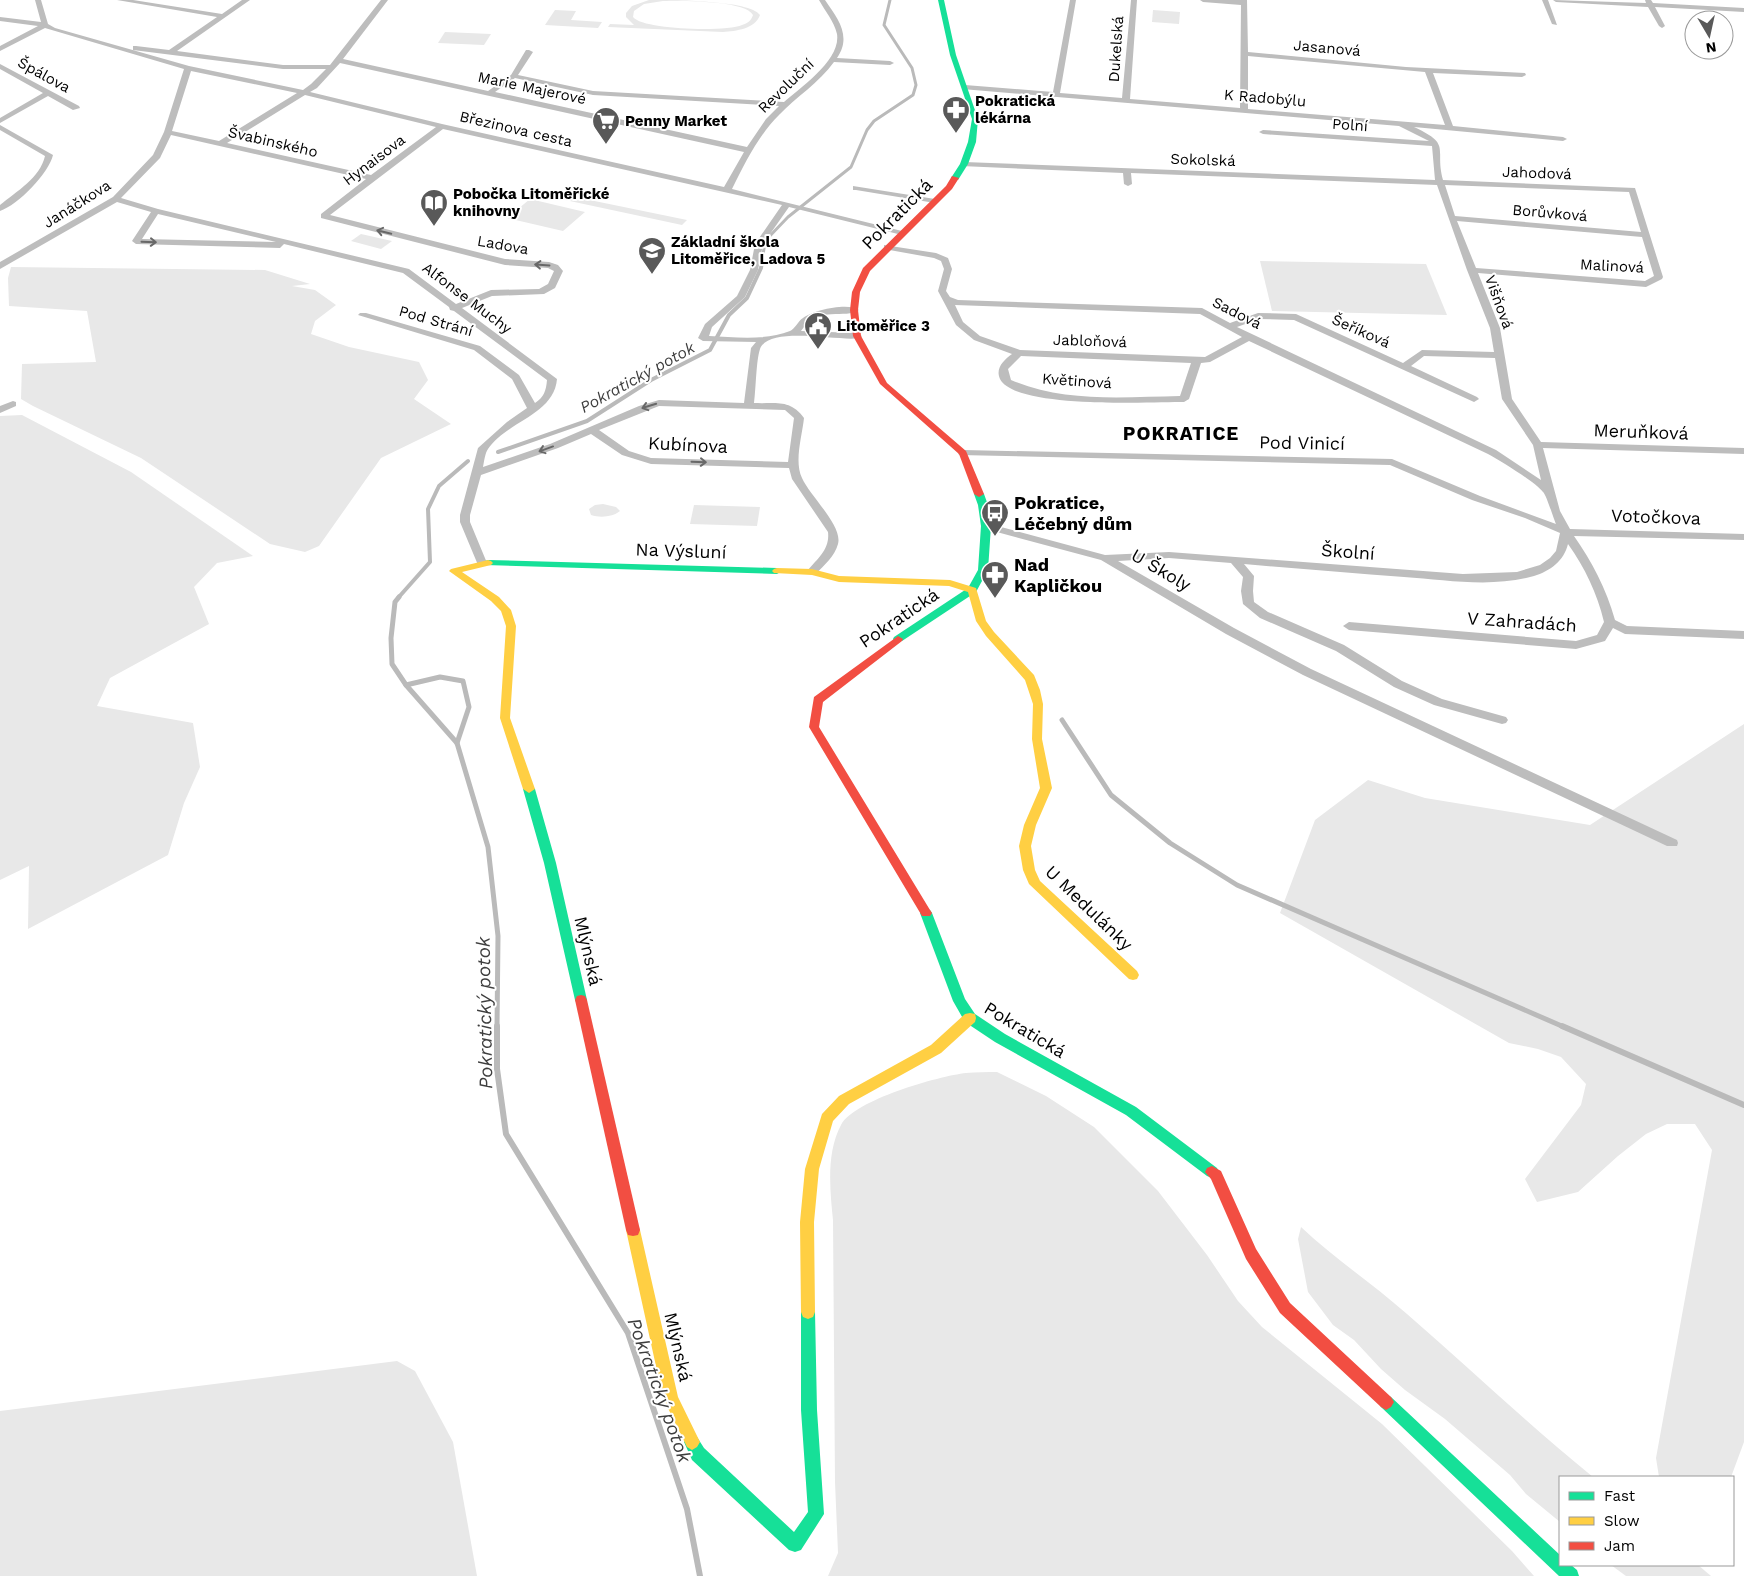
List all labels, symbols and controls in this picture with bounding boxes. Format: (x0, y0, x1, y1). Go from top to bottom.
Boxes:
north arrow (1684, 10, 1734, 60)
street label: Dukelská (1105, 15, 1127, 83)
street label: Jasanová (1293, 36, 1362, 60)
text: N (1705, 39, 1717, 57)
street label: Špálova (15, 52, 74, 97)
street label: Revoluční (754, 55, 818, 117)
street label: Marie Majerové (476, 68, 588, 108)
street label: K Radobýlu (1223, 85, 1307, 111)
place label: Pokratická lékárna (975, 92, 1056, 127)
pharmacy icon: Pokratická lékárna (941, 95, 971, 134)
supermarket icon: Penny Market (591, 106, 621, 145)
street label: Březinova cesta (458, 107, 575, 151)
place label: Penny Market (625, 112, 727, 130)
street label: Polní (1331, 115, 1369, 135)
street label: Švabinského (226, 122, 320, 161)
street label: Hynaisova (339, 130, 409, 189)
street label: Sokolská (1170, 150, 1236, 170)
street label: Jahodová (1502, 163, 1573, 183)
street label: Pokratická (857, 174, 936, 253)
street label: Janáčkova (40, 176, 115, 232)
place label: Pobočka Litoměřické knihovny (453, 185, 610, 220)
library icon: Pobočka Litoměřické knihovny (419, 188, 449, 227)
street label: Borůvková (1512, 201, 1589, 225)
one-way arrow (376, 226, 392, 236)
street label: Ladova (476, 232, 531, 258)
place label: Základní škola Litoměřice, Ladova 5 (671, 233, 825, 268)
school or university icon: Základní škola Litoměřice, Ladova 5 (637, 236, 667, 275)
one-way arrow (141, 237, 157, 246)
street label: Malinová (1579, 255, 1645, 277)
street label: Alfonse Muchy (419, 259, 515, 338)
one-way arrow (535, 261, 551, 270)
street label: Višňová (1481, 273, 1517, 332)
street label: Sadová (1210, 293, 1265, 333)
street label: Pod Strání (397, 302, 475, 340)
street label: Šeříková (1329, 309, 1394, 352)
public building icon: Litoměřice 3 (803, 311, 833, 350)
place label: Litoměřice 3 (837, 317, 930, 335)
street label: Jabloňová (1053, 331, 1128, 351)
water label: Pokratický potok (577, 337, 699, 417)
street label: Květinová (1041, 370, 1113, 392)
one-way arrow (641, 401, 657, 411)
street label: Meruňková (1593, 419, 1689, 444)
district label: POKRATICE (1123, 422, 1239, 445)
street label: Pod Vinicí (1259, 431, 1345, 454)
street label: Kubínova (648, 432, 728, 457)
one-way arrow (538, 444, 554, 454)
one-way arrow (691, 457, 707, 467)
place label: Pokratice, Léčebný dům (1014, 492, 1132, 534)
bus stop icon: Pokratice, Léčebný dům (980, 498, 1010, 537)
street label: Votočkova (1611, 504, 1701, 529)
street label: Na Výsluní (635, 538, 727, 563)
street label: Školní (1321, 539, 1376, 564)
street label: U Školy (1128, 544, 1195, 595)
place label: Nad Kapličkou (1014, 554, 1102, 596)
pharmacy icon: Nad Kapličkou (980, 560, 1010, 599)
street label: Pokratická (855, 583, 942, 652)
street label: V Zahradách (1467, 607, 1578, 636)
street label: U Medulánky (1041, 861, 1138, 955)
street label: Mlýnská (570, 914, 607, 988)
water label: Pokratický potok (472, 936, 497, 1089)
street label: Pokratická (981, 997, 1070, 1062)
street label: Mlýnská (660, 1310, 697, 1384)
water label: Pokratický potok (623, 1315, 697, 1466)
legend (1559, 1476, 1734, 1566)
text: Fast (1604, 1487, 1636, 1505)
text: Slow (1604, 1512, 1640, 1530)
text: Jam (1604, 1537, 1635, 1555)

